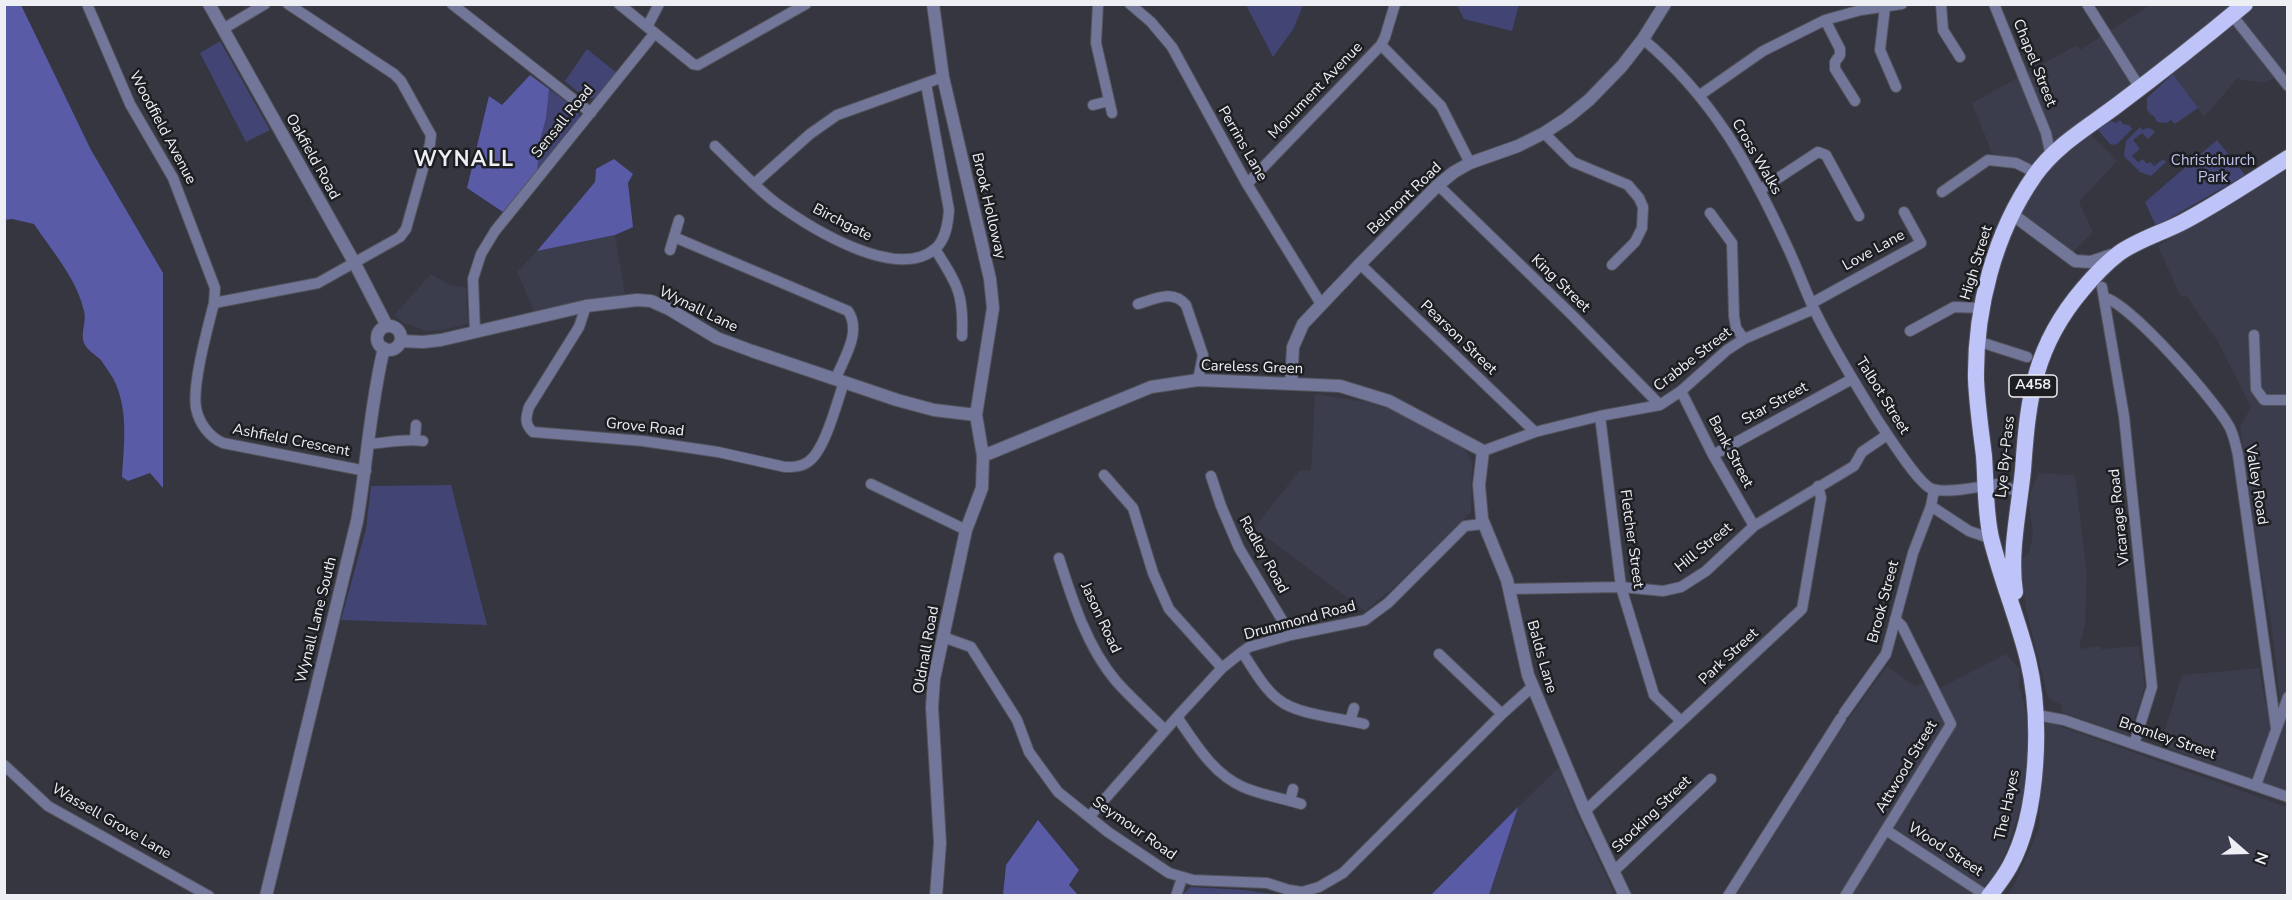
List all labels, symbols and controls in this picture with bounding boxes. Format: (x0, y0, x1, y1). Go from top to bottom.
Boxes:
street label: Chapel Street (2008, 17, 2060, 109)
street label: Monument Avenue (1265, 39, 1367, 143)
street label: Woodfield Avenue (125, 68, 199, 188)
street label: Sensall Road (528, 82, 598, 162)
street label: Perrins Lane (1213, 103, 1271, 185)
street label: Oakfield Road (281, 111, 343, 203)
street label: Cross Walks (1727, 116, 1785, 198)
district label: WYNALL (413, 148, 515, 174)
street label: Brook Holloway (967, 151, 1009, 261)
park label: Christchurch Park (2171, 152, 2255, 187)
street label: Belmont Road (1364, 159, 1446, 239)
street label: Birchgate (809, 200, 875, 246)
street label: High Street (1957, 224, 1997, 302)
street label: Love Lane (1840, 227, 1908, 275)
street label: King Street (1527, 251, 1593, 317)
street label: Wynall Lane (656, 283, 740, 337)
street label: Pearson Street (1416, 297, 1500, 379)
street label: Crabbe Street (1651, 324, 1735, 396)
street label: Talbot Street (1851, 354, 1913, 438)
street label: Careless Green (1201, 357, 1303, 379)
road number: A458 (2009, 375, 2057, 397)
street label: Star Street (1739, 379, 1811, 429)
street label: Bank Street (1704, 413, 1756, 491)
street label: Grove Road (605, 415, 685, 441)
street label: Lye By-Pass (1993, 415, 2019, 499)
street label: Ashfield Crescent (231, 421, 351, 461)
street label: Valley Road (2241, 444, 2271, 526)
street label: Vicarage Road (2106, 468, 2134, 566)
street label: Fletcher Street (1615, 489, 1647, 589)
street label: Radley Road (1234, 513, 1292, 597)
street label: Hill Street (1672, 519, 1736, 577)
street label: Wynall Lane South (293, 555, 341, 685)
street label: Brook Street (1864, 559, 1904, 645)
street label: Jason Road (1076, 580, 1124, 656)
street label: Drummond Road (1242, 597, 1358, 645)
street label: Oldnall Road (910, 605, 944, 695)
street label: Balds Lane (1522, 619, 1560, 695)
street label: Park Street (1696, 625, 1762, 689)
street label: Bromley Street (2116, 714, 2218, 764)
street label: Attwood Street (1873, 718, 1941, 816)
street label: The Hayes (1992, 768, 2024, 842)
street label: Stocking Street (1609, 773, 1695, 857)
street label: Wassell Grove Lane (48, 780, 174, 864)
street label: Seymour Road (1088, 793, 1180, 865)
street label: Wood Street (1904, 819, 1986, 881)
north arrow (2214, 822, 2274, 882)
text: N (2249, 849, 2273, 868)

